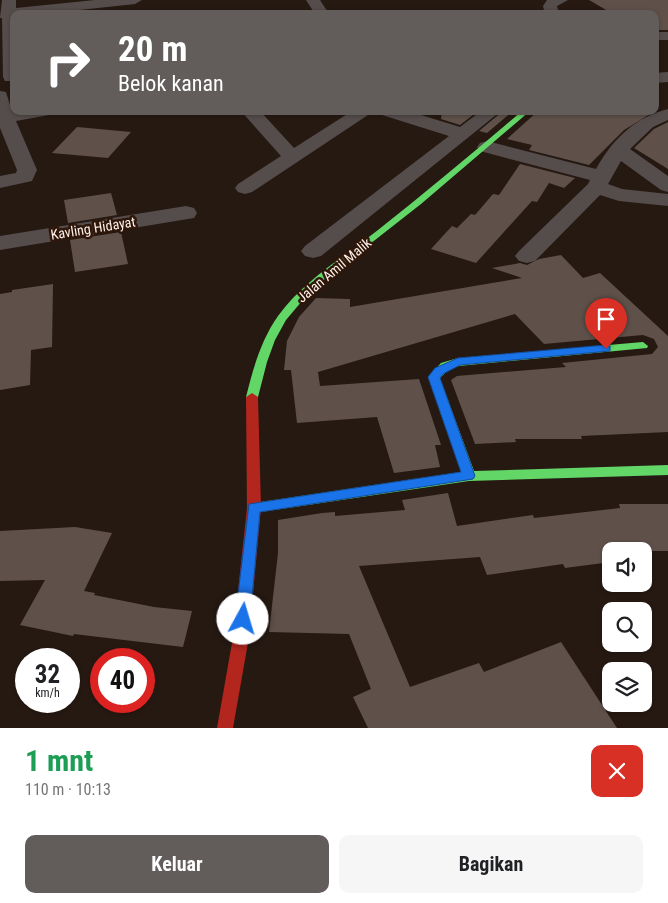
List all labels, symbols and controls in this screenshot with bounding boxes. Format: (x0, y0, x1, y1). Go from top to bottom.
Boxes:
text: 20 m (118, 29, 187, 70)
icon: right (35, 30, 100, 95)
text: Belok kanan (118, 71, 224, 96)
street label: Kavling Hidayat (49, 213, 137, 243)
street label: Jalan Amil Malik (294, 234, 375, 306)
pin (585, 298, 627, 349)
icon: arrive (592, 305, 620, 333)
map controls (602, 542, 652, 712)
button: sound (602, 542, 652, 592)
position arrow (216, 592, 268, 644)
button: search (602, 602, 652, 652)
speed limit sign: 40 (90, 648, 155, 713)
text: 32 (35, 660, 60, 689)
button: layers (602, 662, 652, 712)
text: km/h (35, 686, 60, 700)
text: 1 mnt (25, 743, 93, 778)
button: close (591, 745, 643, 797)
text: 110 m · 10:13 (25, 780, 111, 799)
button: Keluar (25, 835, 329, 893)
button: Bagikan (339, 835, 643, 893)

